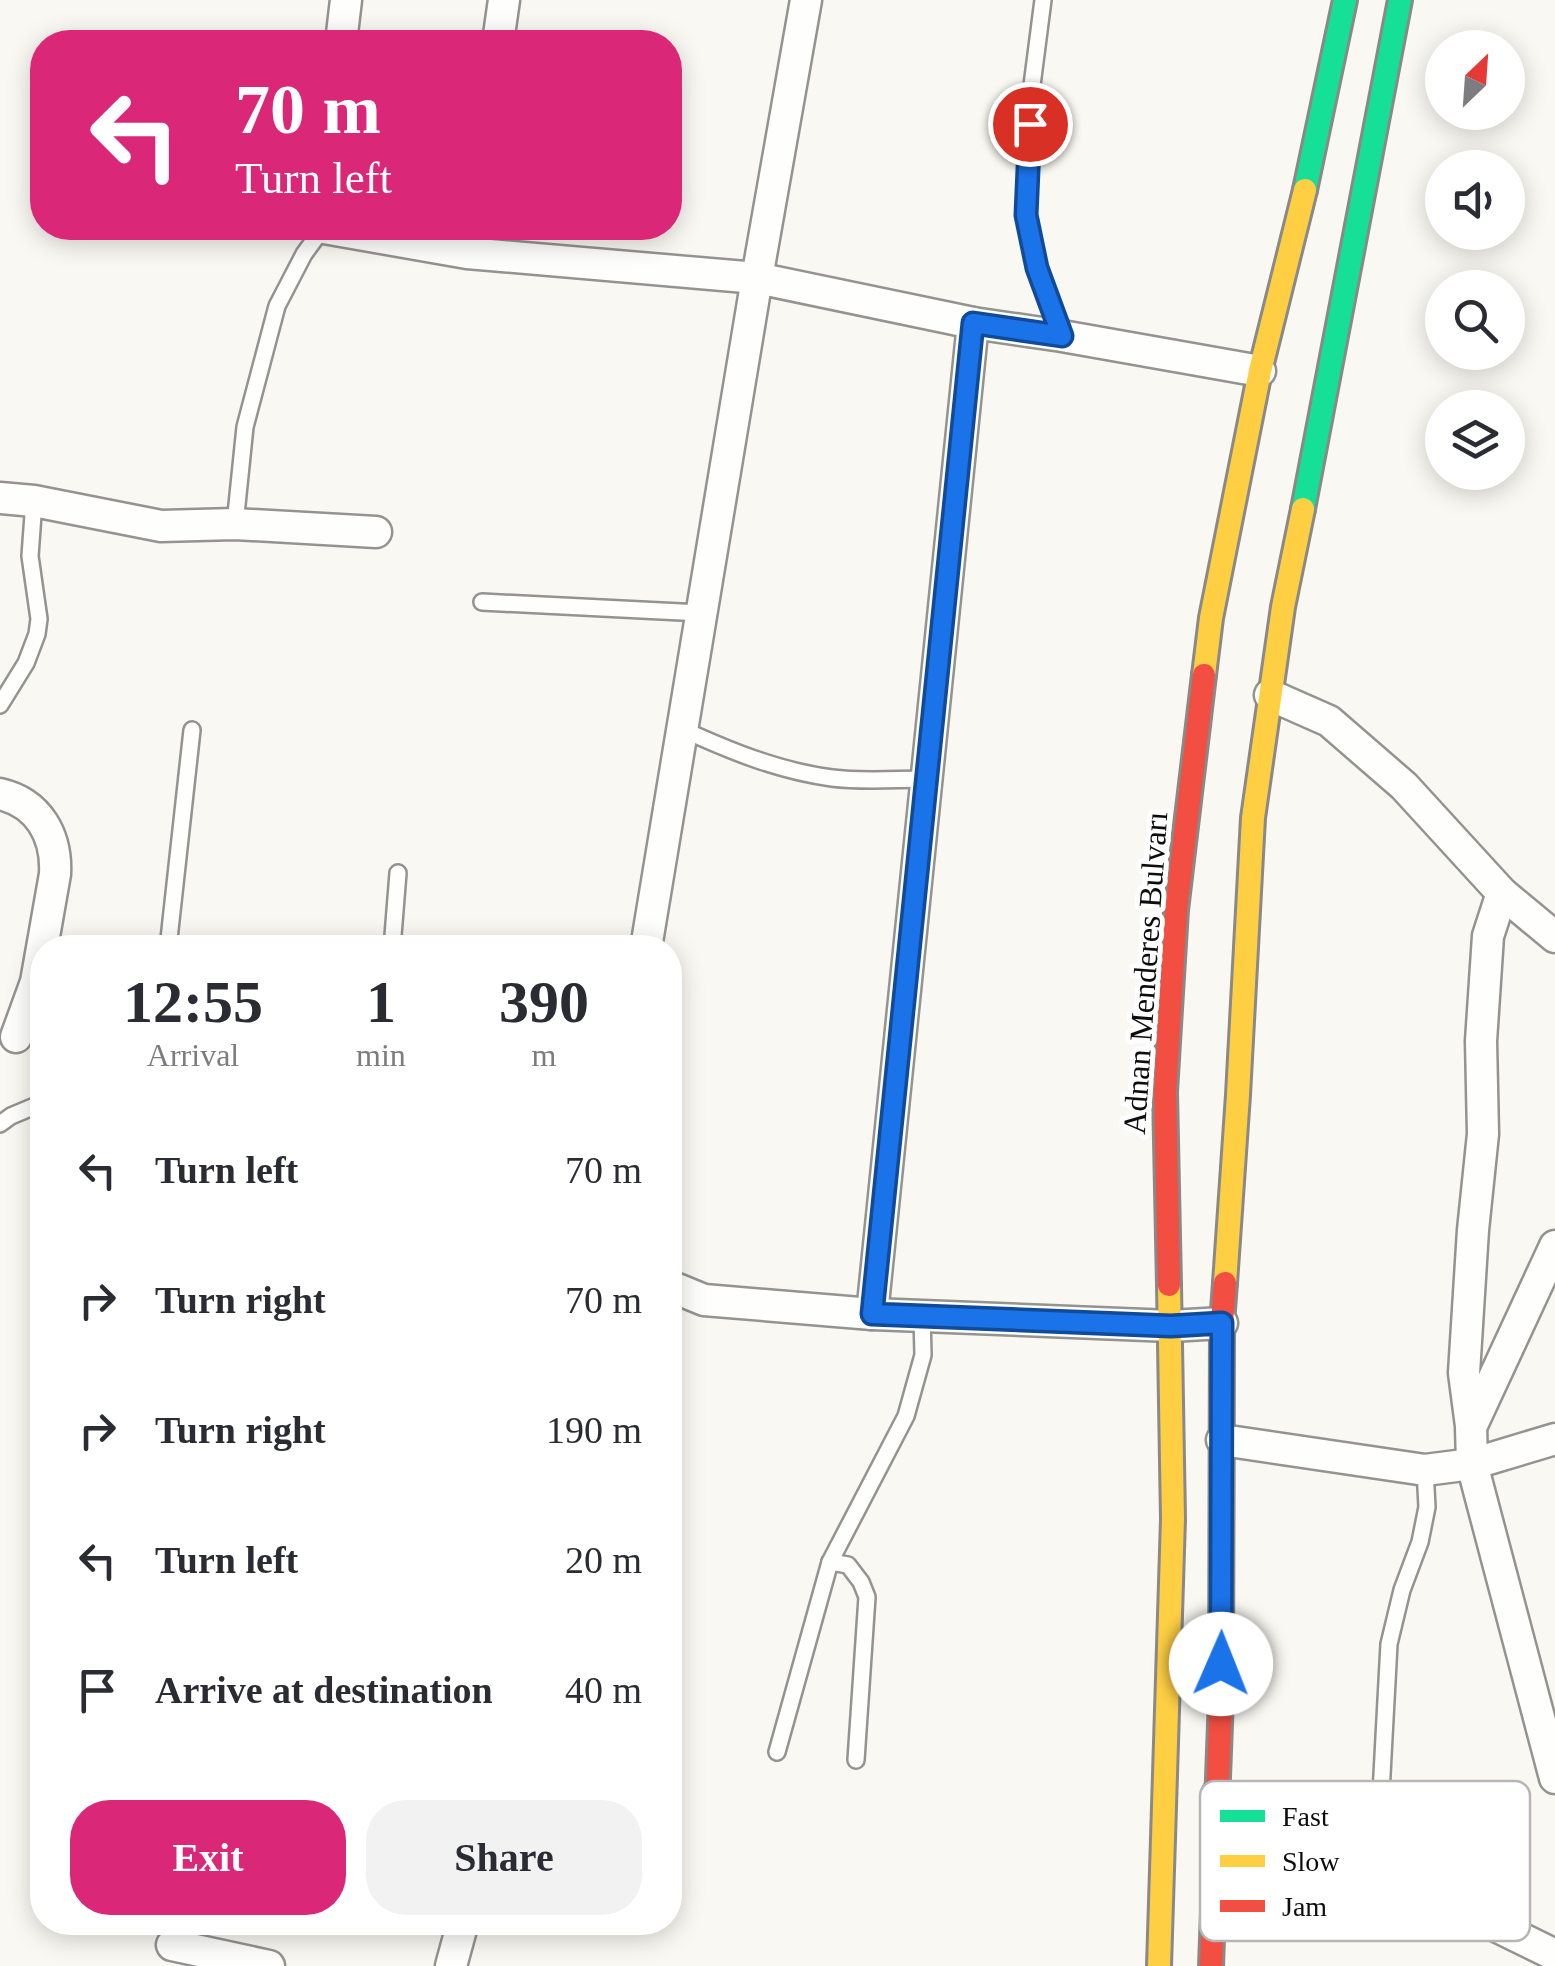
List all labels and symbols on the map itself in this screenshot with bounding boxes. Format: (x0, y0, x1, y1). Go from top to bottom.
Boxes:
north arrow (1425, 30, 1525, 130)
pin (988, 82, 1073, 167)
street label: Adnan Menderes Bulvarı (1116, 810, 1174, 1136)
position arrow (1169, 1612, 1273, 1716)
legend (1200, 1781, 1530, 1941)
text: Fast (1282, 1801, 1329, 1832)
text: Slow (1282, 1846, 1340, 1877)
text: Jam (1282, 1891, 1327, 1922)

